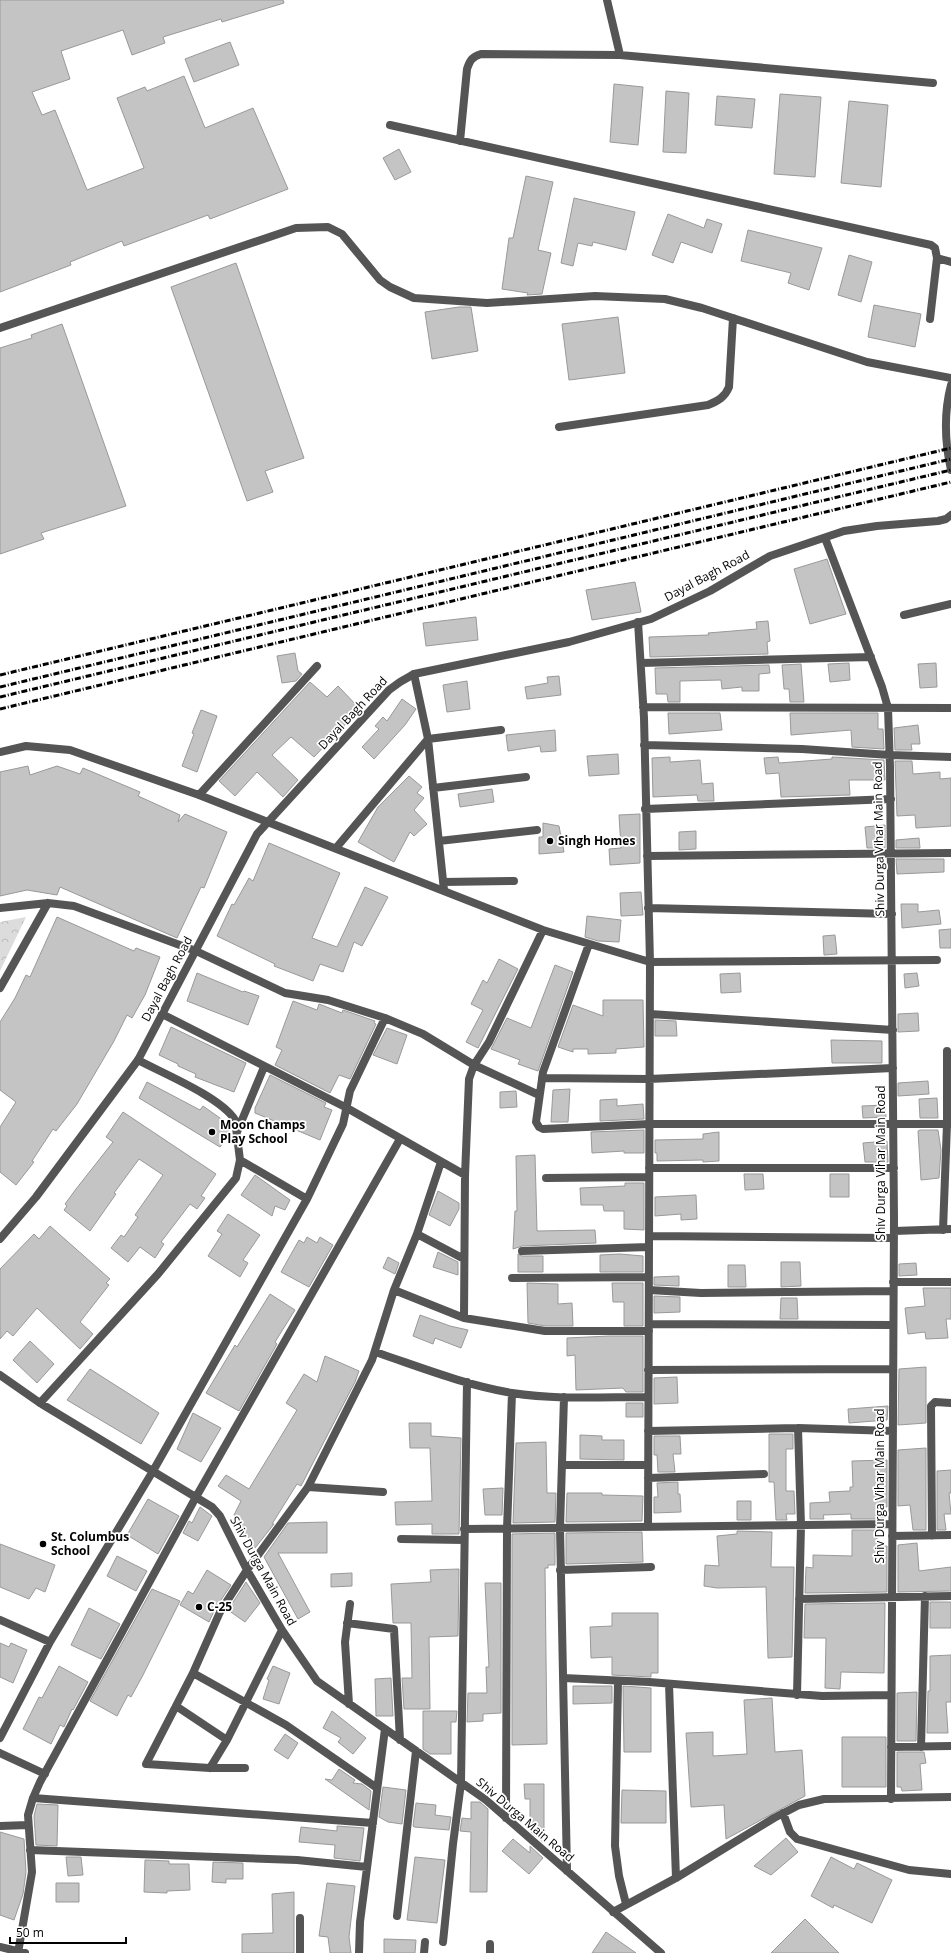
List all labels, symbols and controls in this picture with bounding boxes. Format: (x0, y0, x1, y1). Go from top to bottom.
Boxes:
street label: Dayal Bagh Road (661, 546, 752, 605)
street label: Dayal Bagh Road (314, 672, 391, 753)
street label: Shiv Durga Vihar Main Road (869, 761, 888, 917)
place label: Singh Homes (558, 832, 635, 849)
marker: Singh Homes (545, 836, 555, 846)
street label: Dayal Bagh Road (137, 933, 196, 1024)
street label: Shiv Durga Vihar Main Road (872, 1085, 889, 1241)
place label: Moon Champs Play School (220, 1116, 305, 1147)
marker: Moon Champs Play School (207, 1127, 217, 1137)
street label: Shiv Durga Vihar Main Road (871, 1408, 888, 1564)
street label: Shiv Durga Main Road (226, 1513, 301, 1629)
place label: St. Columbus School (51, 1528, 129, 1559)
marker: St. Columbus School (38, 1539, 48, 1549)
place label: C-25 (207, 1598, 232, 1615)
marker: C-25 (194, 1602, 204, 1612)
street label: Shiv Durga Main Road (473, 1774, 578, 1866)
scale bar (10, 1919, 126, 1945)
text: 50 m (16, 1924, 44, 1941)

